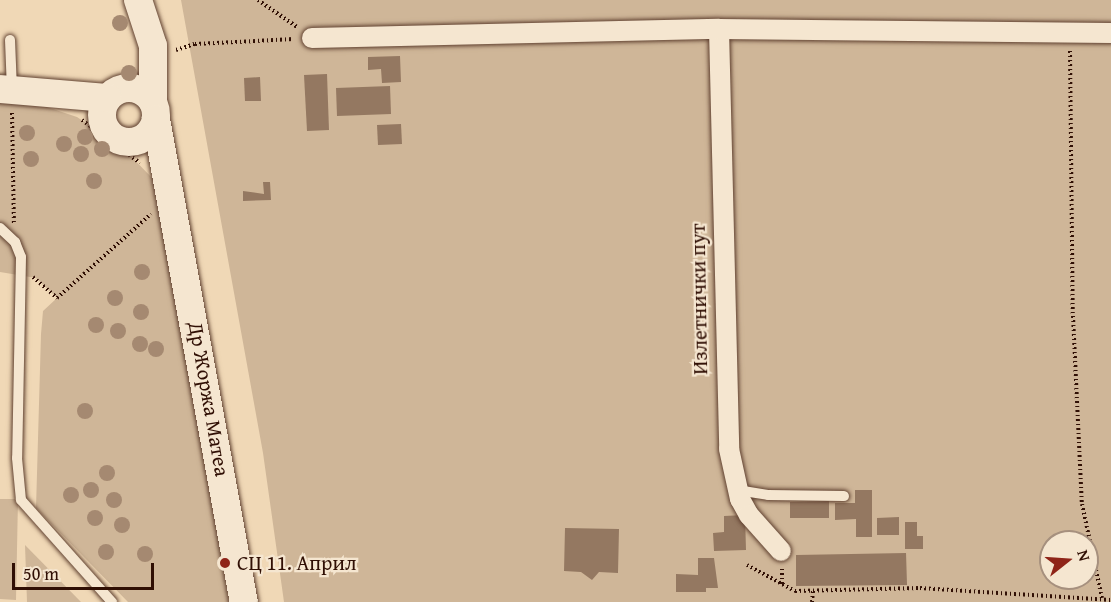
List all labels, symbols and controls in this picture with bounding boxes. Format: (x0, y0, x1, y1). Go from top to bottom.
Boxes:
street label: Излетнички пут (685, 223, 713, 375)
street label: Др Жоржа Матеа (183, 320, 235, 478)
north arrow (1039, 530, 1099, 590)
text: N (1071, 547, 1097, 564)
place label: СЦ 11. Април (237, 550, 356, 576)
scale bar (15, 551, 158, 589)
marker: СЦ 11. Април (218, 556, 232, 570)
text: 50 m (23, 560, 59, 587)

